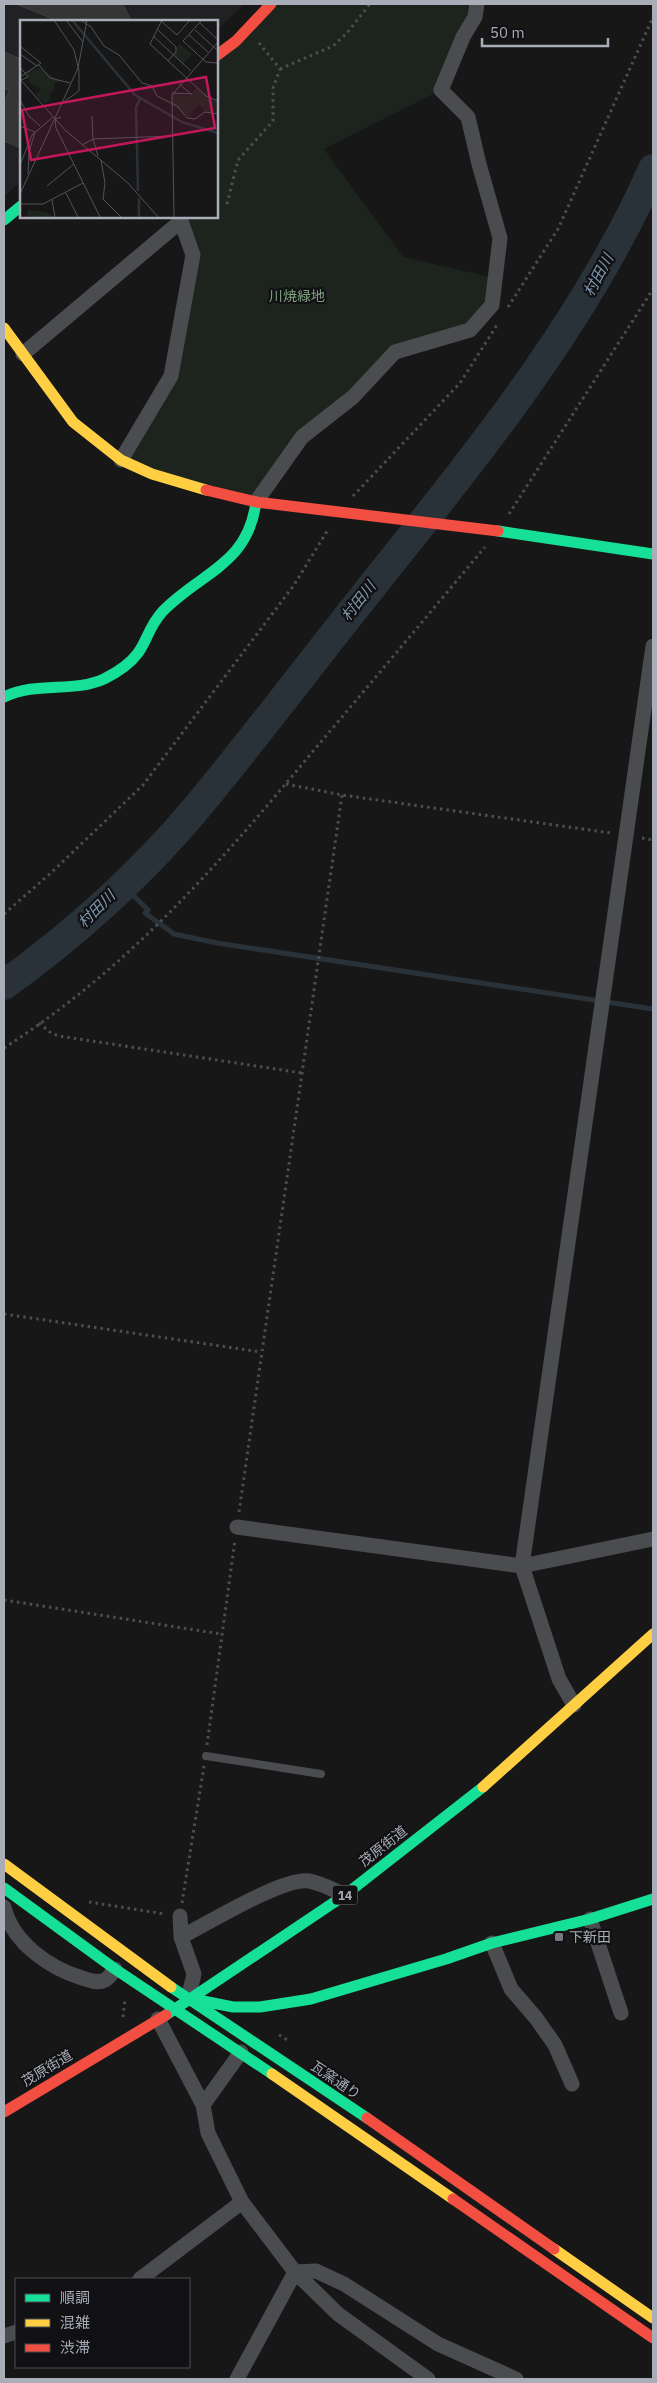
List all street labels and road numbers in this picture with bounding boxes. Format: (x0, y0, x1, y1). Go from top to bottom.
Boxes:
street label: 茂原街道 (355, 1822, 411, 1870)
road number: 14 (332, 1886, 358, 1904)
street label: 茂原街道 (18, 2046, 76, 2090)
street label: 瓦窯通り (308, 2057, 364, 2103)

